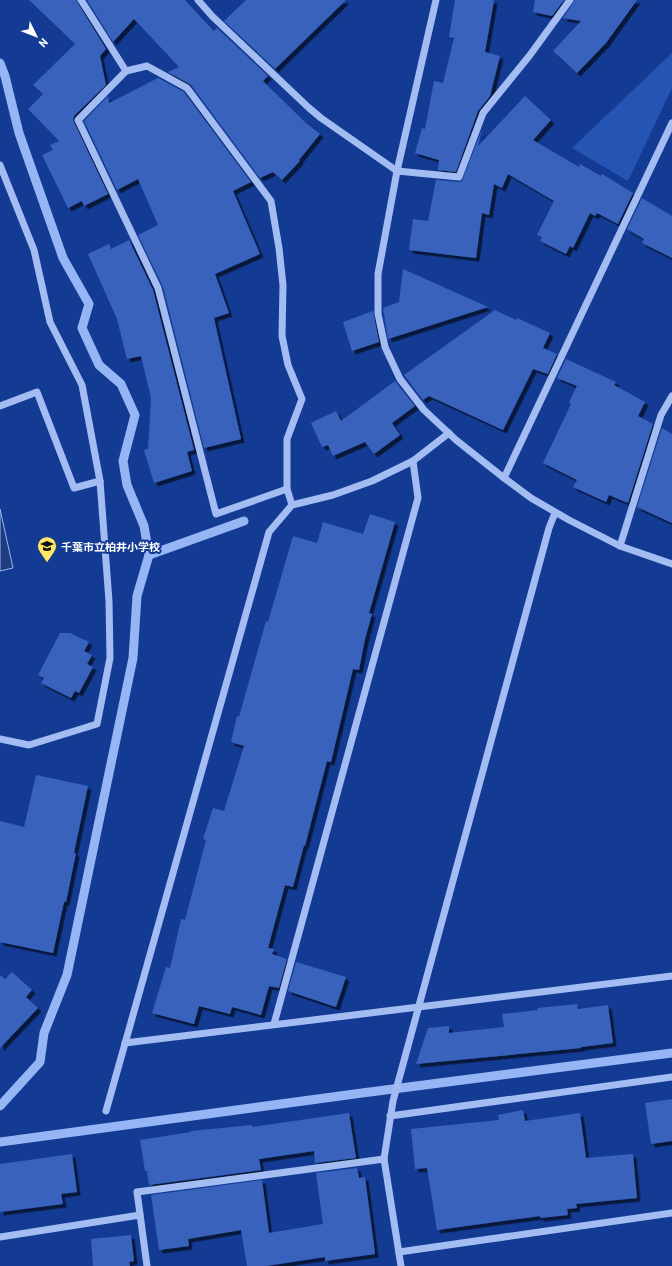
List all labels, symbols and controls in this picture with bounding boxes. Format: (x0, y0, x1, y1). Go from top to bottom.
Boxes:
north arrow (16, 16, 56, 56)
text: N (36, 36, 51, 50)
school or university icon: 千葉市立柏井小学校 (36, 535, 58, 563)
place label: 千葉市立柏井小学校 (61, 540, 160, 553)

